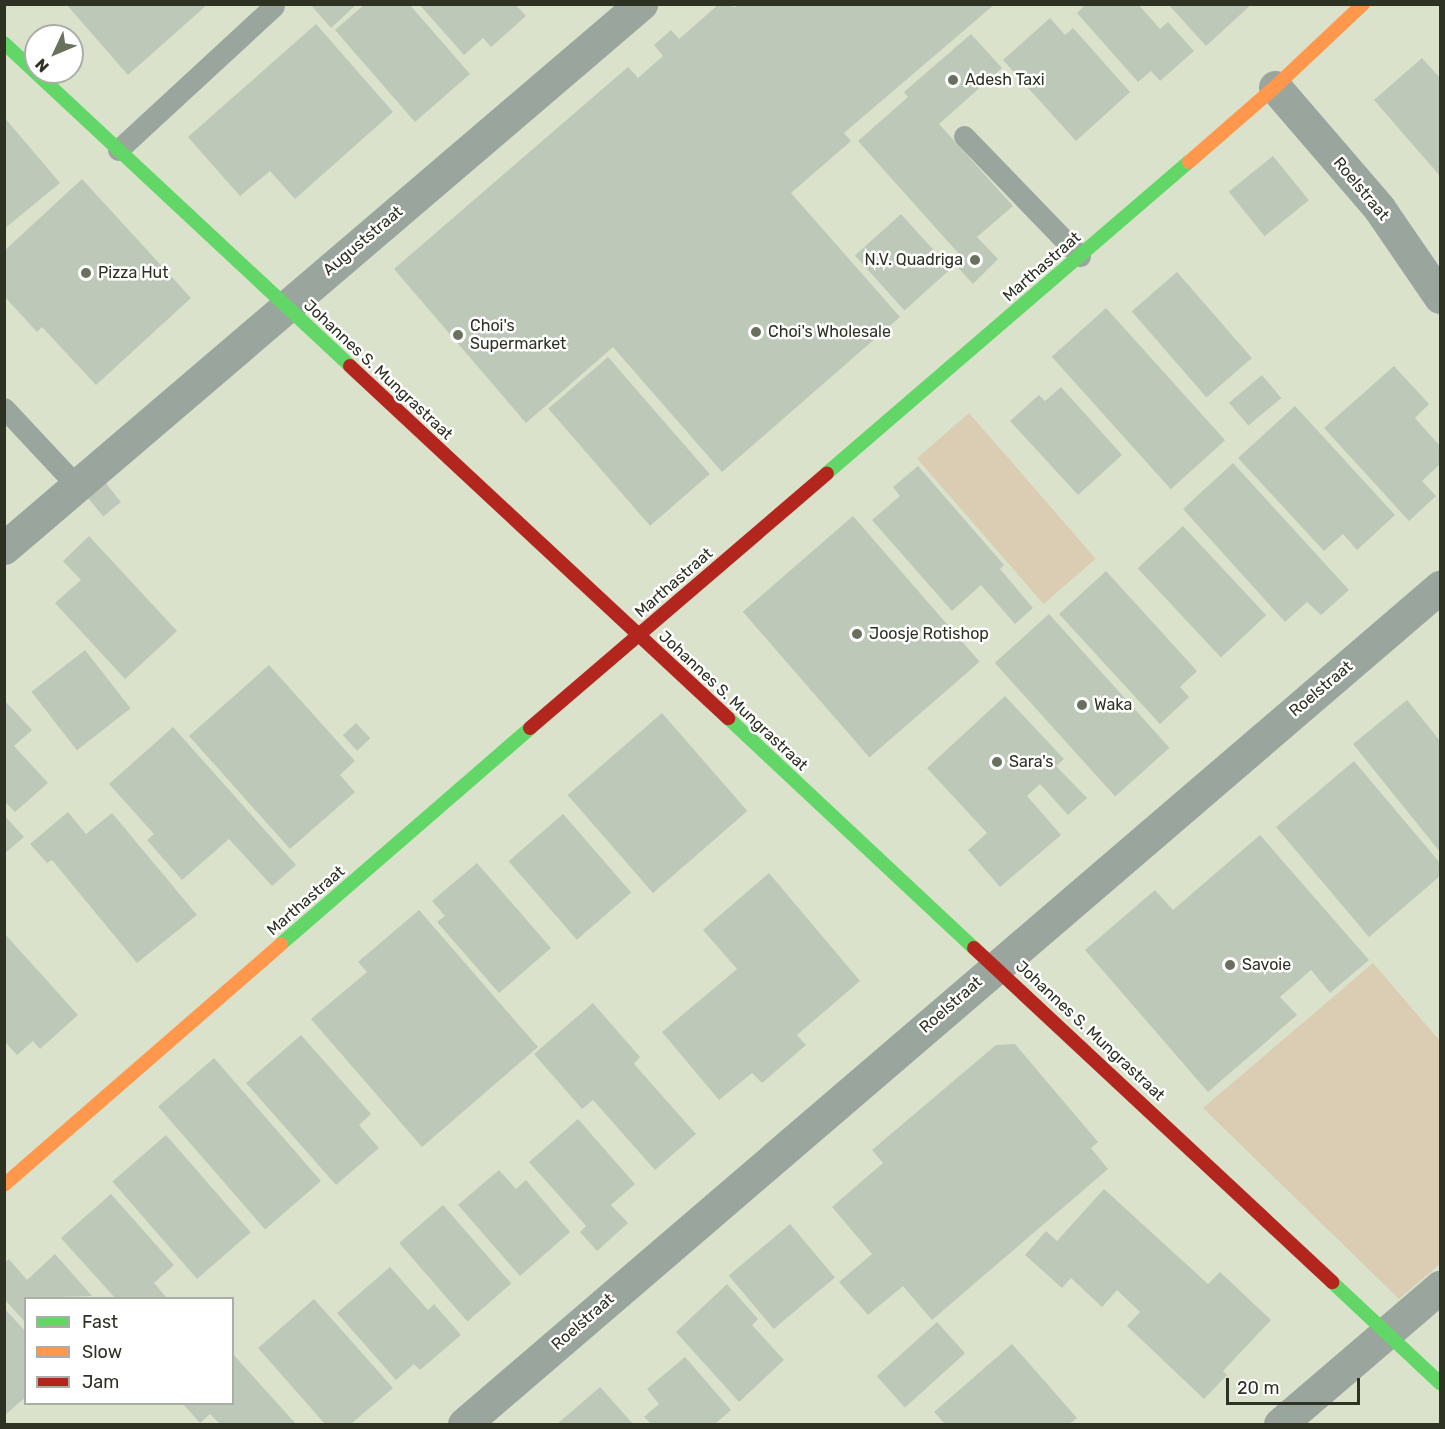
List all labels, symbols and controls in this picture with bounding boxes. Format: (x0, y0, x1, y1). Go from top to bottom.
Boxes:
north arrow (24, 24, 84, 84)
text: N (31, 55, 53, 76)
place label: Adesh Taxi (965, 70, 1045, 90)
marker: Adesh Taxi (946, 73, 960, 87)
street label: Roelstraat (1329, 153, 1393, 225)
street label: Auguststraat (319, 202, 407, 280)
street label: Marthastraat (999, 228, 1085, 306)
place label: N.V. Quadriga (865, 250, 963, 270)
marker: N.V. Quadriga (968, 253, 982, 267)
place label: Pizza Hut (98, 263, 168, 283)
marker: Pizza Hut (79, 266, 93, 280)
street label: Johannes S. Mungrastraat (299, 296, 457, 444)
place label: Choi's Supermarket (470, 316, 566, 354)
place label: Choi's Wholesale (768, 322, 891, 342)
marker: Choi's Wholesale (749, 325, 763, 339)
marker: Choi's Supermarket (451, 328, 465, 342)
street label: Marthastraat (631, 544, 717, 622)
place label: Joosje Rotishop (869, 624, 989, 644)
street label: Johannes S. Mungrastraat (654, 627, 812, 775)
marker: Joosje Rotishop (850, 627, 864, 641)
street label: Roelstraat (1285, 657, 1357, 721)
place label: Waka (1094, 695, 1132, 715)
marker: Waka (1075, 698, 1089, 712)
place label: Sara's (1009, 752, 1053, 772)
marker: Sara's (990, 755, 1004, 769)
street label: Marthastraat (263, 862, 349, 940)
place label: Savoie (1242, 955, 1291, 975)
street label: Johannes S. Mungrastraat (1011, 957, 1169, 1105)
marker: Savoie (1223, 958, 1237, 972)
street label: Roelstraat (916, 973, 986, 1037)
street label: Roelstraat (548, 1290, 618, 1354)
legend (24, 1297, 234, 1405)
text: Fast (82, 1311, 118, 1333)
text: Slow (82, 1341, 122, 1363)
scale bar (1229, 1366, 1362, 1404)
text: Jam (82, 1371, 119, 1393)
text: 20 m (1237, 1377, 1279, 1399)

